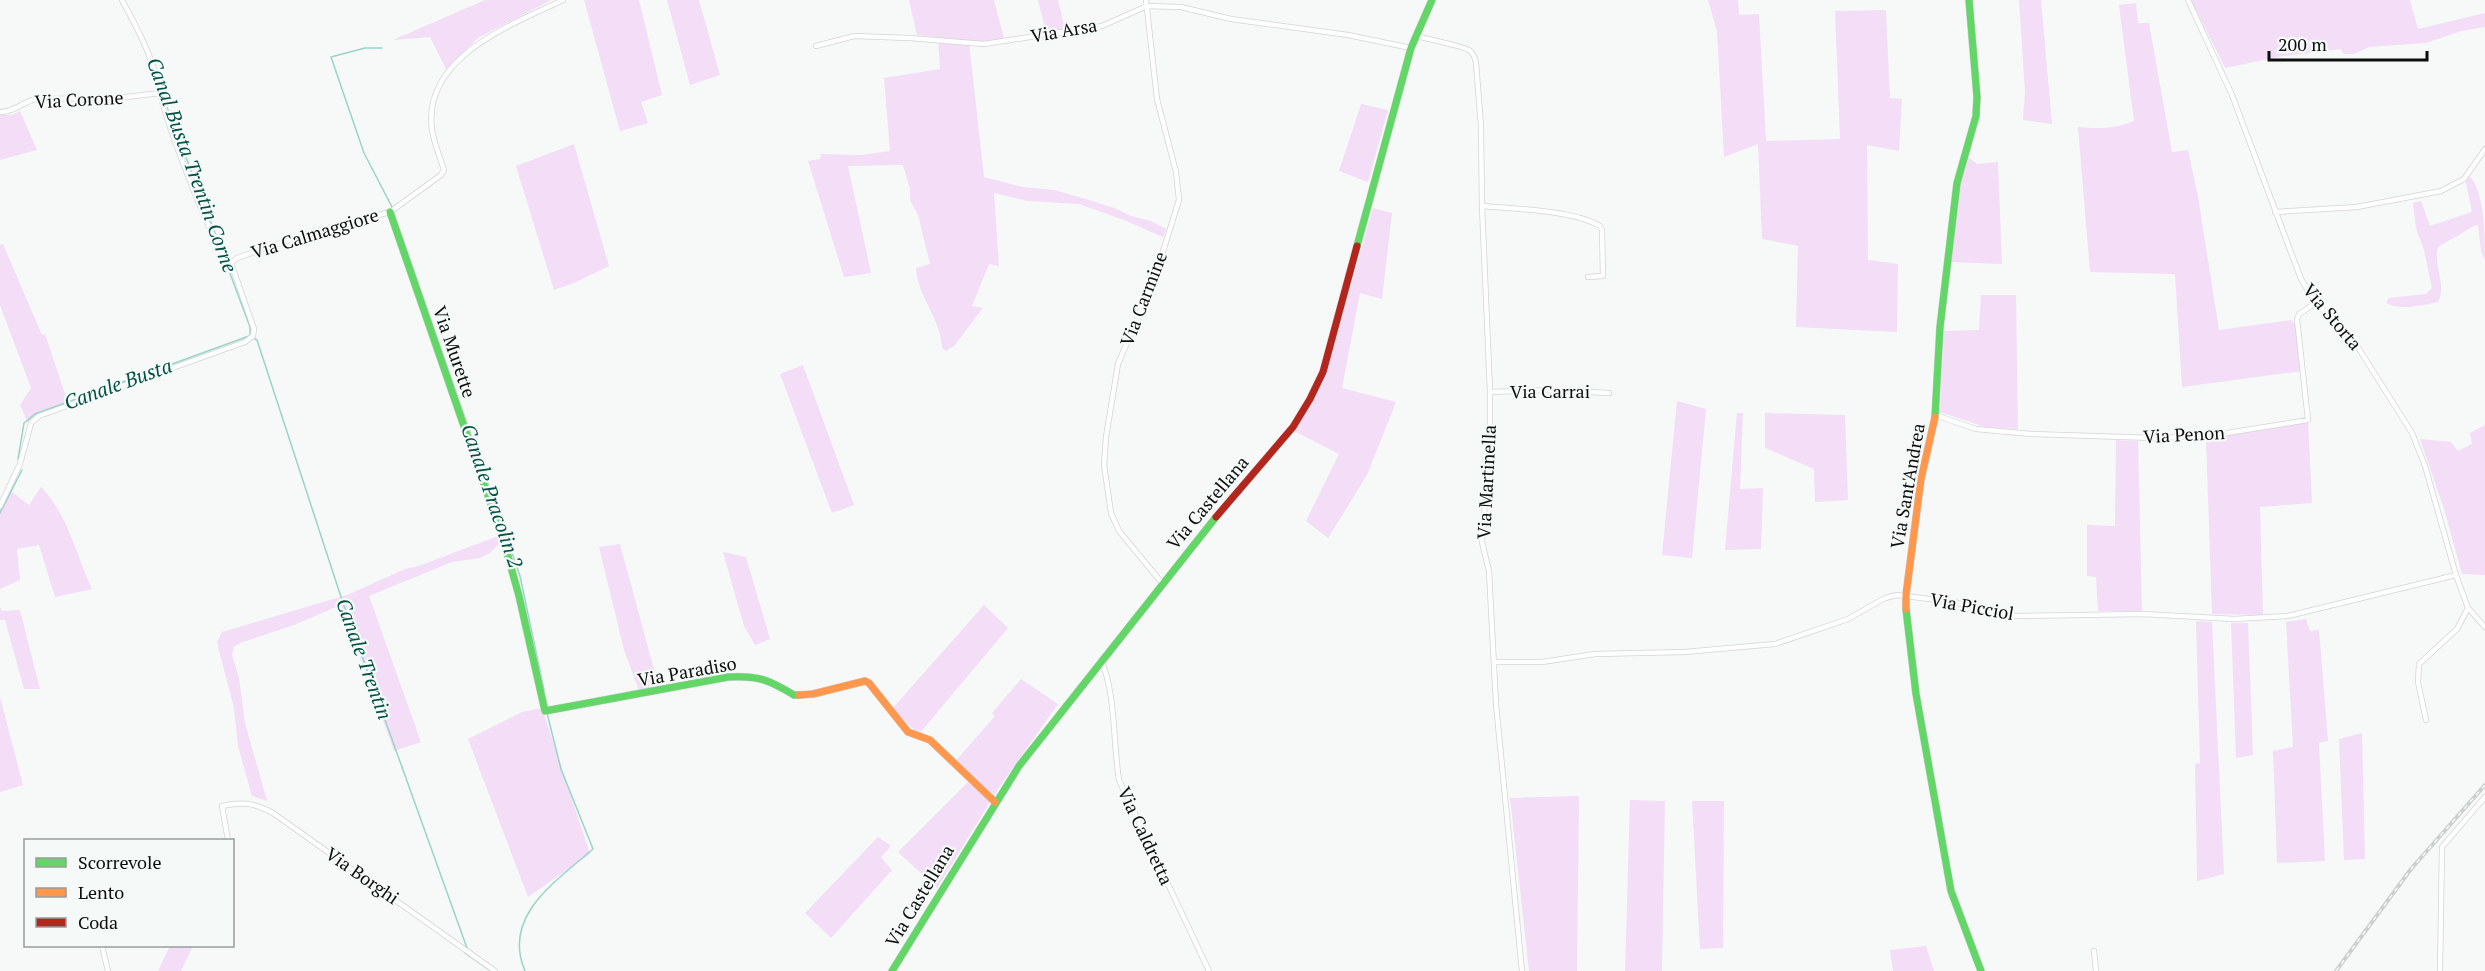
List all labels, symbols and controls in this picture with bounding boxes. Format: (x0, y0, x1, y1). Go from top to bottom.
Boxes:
street label: Via Arsa (1029, 12, 1099, 48)
scale bar (2269, 24, 2426, 62)
text: 200 m (2278, 32, 2327, 56)
water label: Canal Busta Trentin Corne (141, 54, 244, 276)
street label: Via Corone (34, 85, 124, 113)
street label: Via Calmaggiore (248, 202, 381, 264)
street label: Via Carmine (1114, 248, 1172, 349)
street label: Via Storta (2298, 278, 2368, 355)
street label: Via Murette (428, 303, 482, 401)
water label: Canale Busta (60, 352, 176, 416)
street label: Via Carrai (1510, 379, 1590, 403)
water label: Canale Pracolin 2 (455, 420, 530, 572)
street label: Via Penon (2142, 420, 2226, 448)
street label: Via Sant'Andrea (1884, 421, 1930, 550)
street label: Via Martinella (1471, 424, 1501, 540)
street label: Via Castellana (1161, 451, 1253, 554)
street label: Via Picciol (1928, 587, 2016, 625)
water label: Canale Trentin (330, 594, 399, 723)
street label: Via Paradiso (635, 650, 738, 692)
street label: Via Caldretta (1113, 783, 1179, 889)
legend (24, 839, 234, 947)
street label: Via Castellana (879, 840, 959, 951)
street label: Via Borghi (321, 841, 404, 909)
text: Scorrevole (78, 850, 161, 874)
text: Lento (78, 880, 124, 904)
text: Coda (78, 910, 118, 934)

